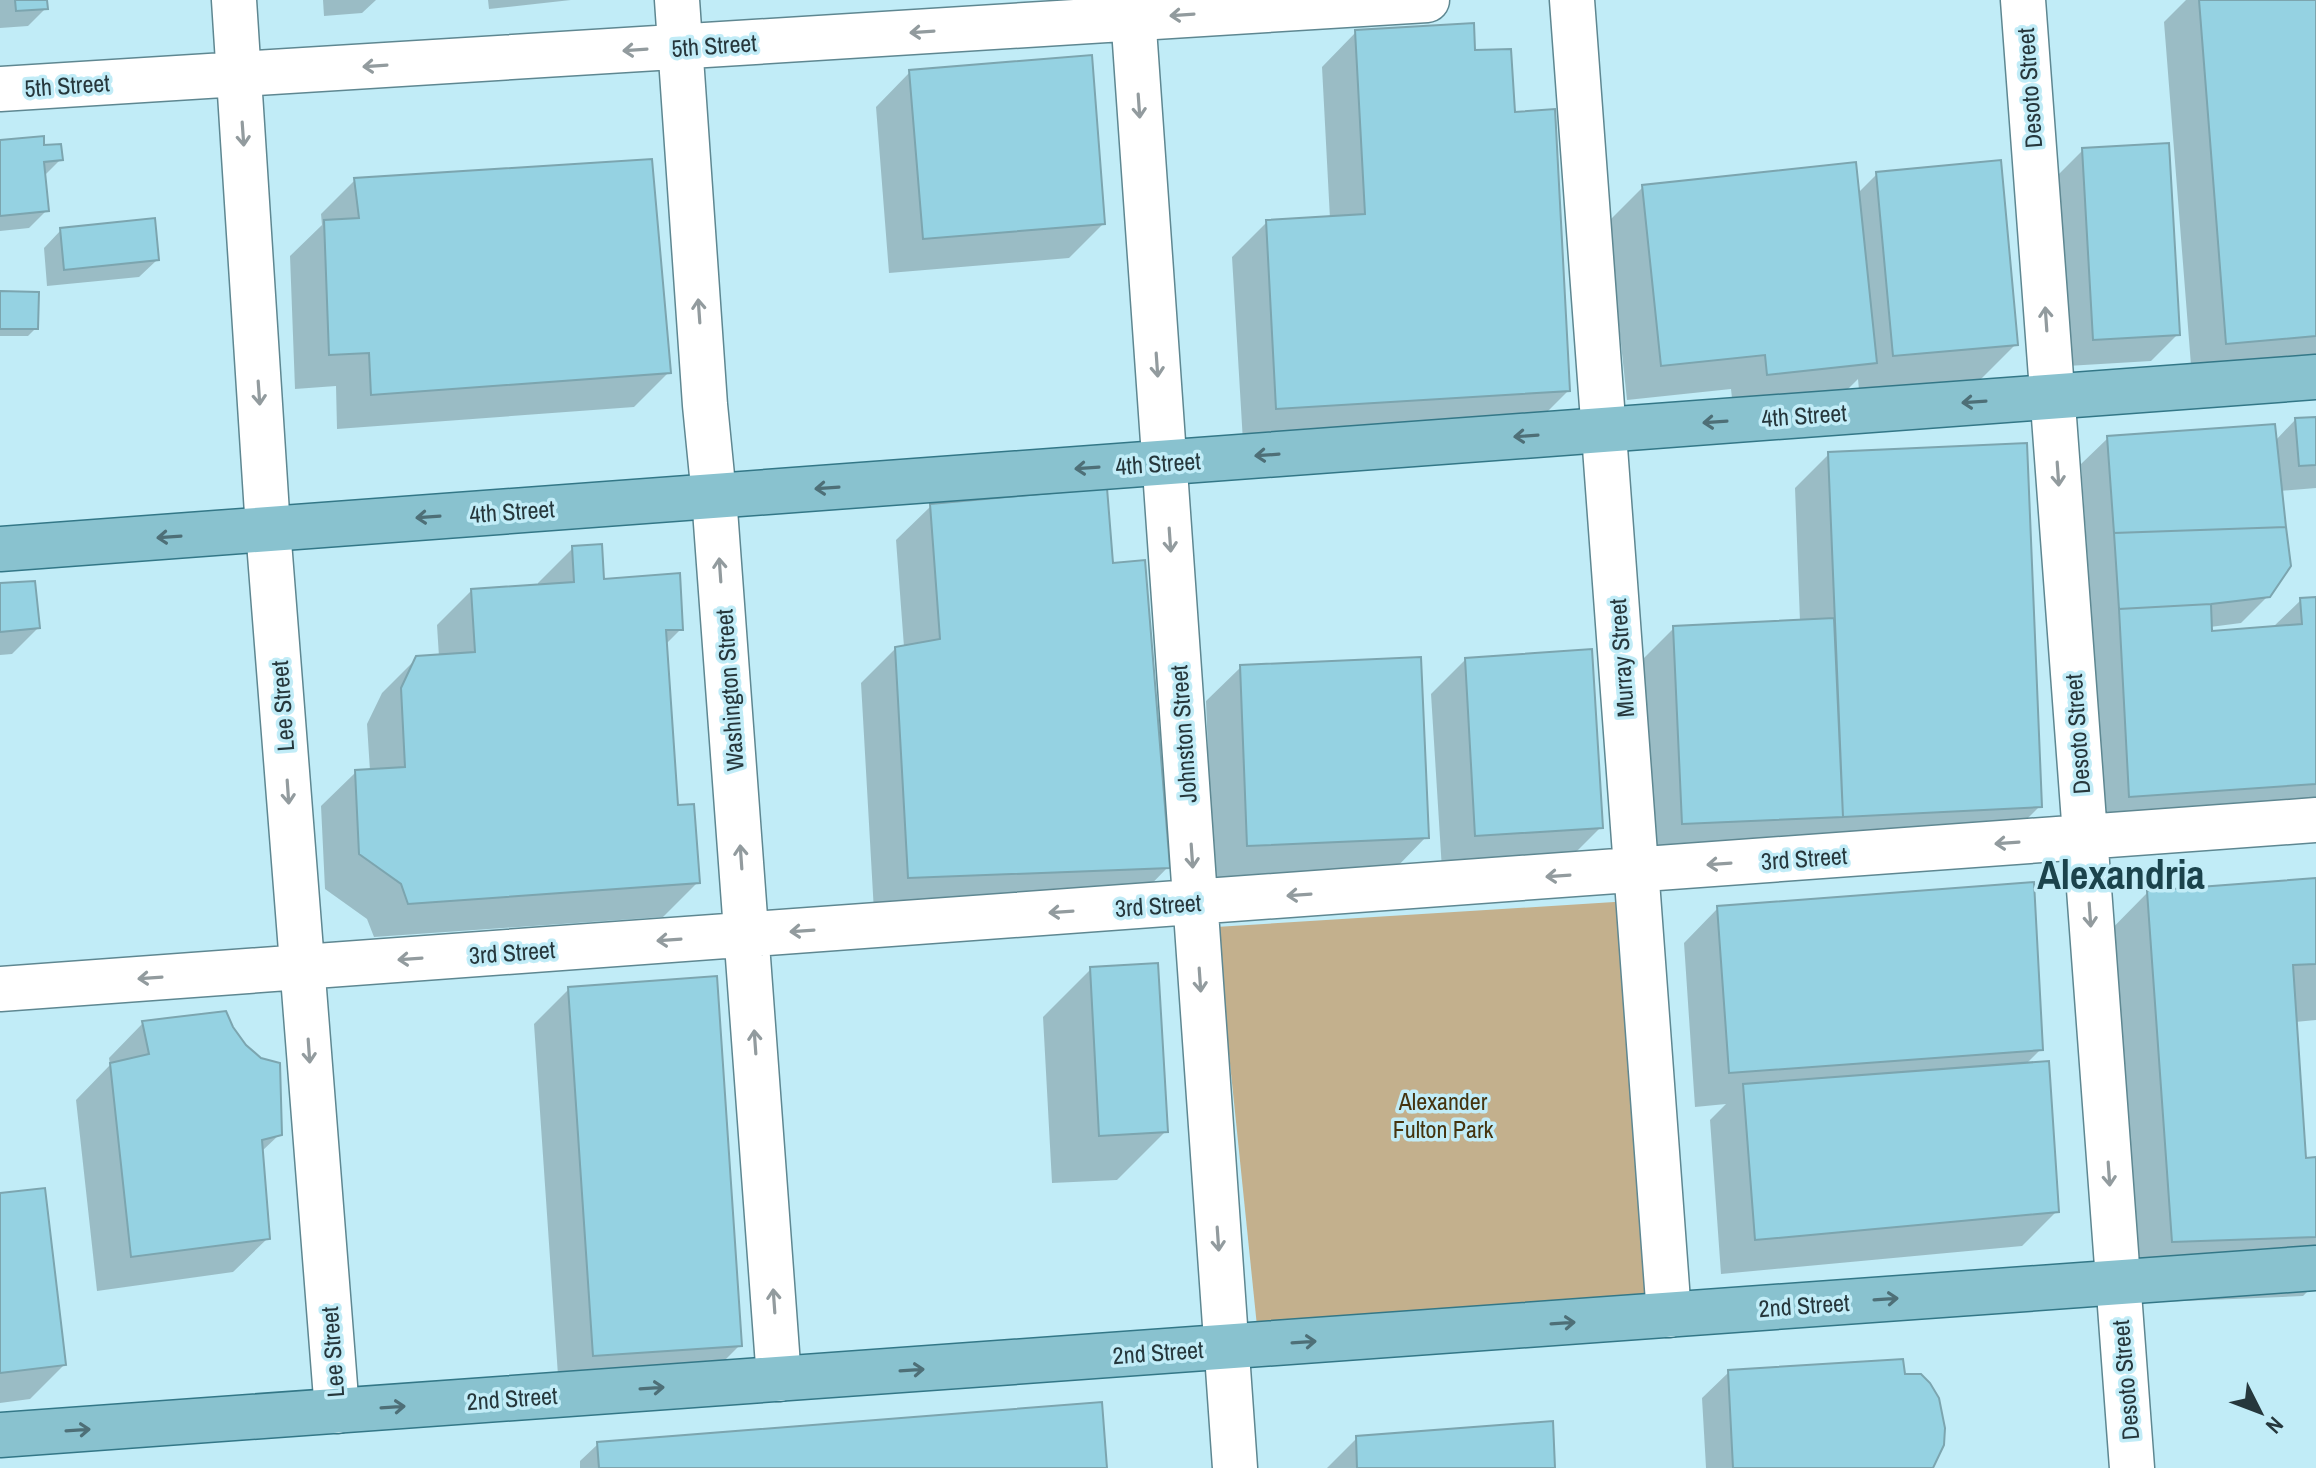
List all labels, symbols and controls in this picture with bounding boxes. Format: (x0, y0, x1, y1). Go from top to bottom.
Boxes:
one-way arrow (1169, 8, 1196, 23)
one-way arrow (909, 25, 936, 40)
street label: 5th Street (670, 26, 758, 64)
street label: Desoto Street (2009, 26, 2049, 149)
one-way arrow (622, 43, 649, 58)
one-way arrow (362, 59, 389, 74)
street label: 5th Street (23, 66, 111, 104)
one-way arrow (1132, 92, 1147, 119)
one-way arrow (236, 120, 251, 147)
one-way arrow (691, 298, 706, 325)
one-way arrow (2039, 306, 2054, 333)
one-way arrow (1150, 351, 1165, 378)
one-way arrow (252, 379, 267, 406)
one-way arrow (1962, 395, 1988, 410)
street label: 4th Street (1760, 396, 1848, 434)
one-way arrow (1702, 415, 1729, 430)
one-way arrow (1513, 429, 1540, 444)
street label: 4th Street (1114, 444, 1202, 482)
one-way arrow (1254, 448, 1281, 463)
one-way arrow (2051, 460, 2066, 487)
one-way arrow (1074, 461, 1101, 476)
one-way arrow (814, 481, 841, 496)
street label: 4th Street (468, 492, 556, 530)
one-way arrow (415, 510, 442, 525)
one-way arrow (1163, 526, 1178, 553)
one-way arrow (156, 530, 183, 545)
one-way arrow (712, 557, 727, 584)
street label: Murray Street (1601, 597, 1641, 719)
street label: Washington Street (707, 607, 751, 772)
street label: Lee Street (263, 659, 301, 752)
street label: Johnston Street (1162, 664, 1204, 804)
street label: Desoto Street (2057, 672, 2097, 795)
one-way arrow (281, 778, 296, 805)
one-way arrow (1994, 836, 2021, 851)
street label: 3rd Street (1760, 839, 1849, 877)
one-way arrow (1185, 842, 1200, 869)
one-way arrow (733, 844, 748, 871)
district label: Alexandria (2037, 848, 2205, 901)
one-way arrow (1706, 857, 1733, 872)
one-way arrow (1545, 869, 1572, 884)
street label: 3rd Street (1114, 886, 1203, 924)
one-way arrow (1286, 888, 1313, 903)
one-way arrow (2083, 901, 2098, 928)
one-way arrow (1048, 905, 1075, 920)
one-way arrow (789, 924, 816, 939)
street label: 3rd Street (468, 933, 557, 971)
one-way arrow (656, 933, 683, 948)
one-way arrow (397, 952, 423, 967)
one-way arrow (1193, 966, 1208, 993)
one-way arrow (137, 971, 164, 986)
one-way arrow (747, 1029, 762, 1056)
one-way arrow (301, 1037, 316, 1064)
park label: Alexander Fulton Park (1393, 1085, 1493, 1145)
one-way arrow (2102, 1160, 2117, 1187)
one-way arrow (1211, 1225, 1226, 1252)
street label: 2nd Street (1758, 1286, 1851, 1324)
one-way arrow (766, 1288, 781, 1315)
one-way arrow (1872, 1291, 1899, 1306)
street label: Lee Street (313, 1305, 351, 1398)
one-way arrow (1549, 1315, 1576, 1330)
street label: Desoto Street (2104, 1318, 2146, 1441)
street label: 2nd Street (1112, 1333, 1205, 1371)
one-way arrow (1290, 1334, 1317, 1349)
one-way arrow (898, 1362, 925, 1377)
north arrow (2220, 1372, 2300, 1452)
street label: 2nd Street (466, 1379, 559, 1417)
one-way arrow (638, 1380, 665, 1395)
one-way arrow (379, 1399, 406, 1414)
text: N (2259, 1411, 2290, 1440)
one-way arrow (64, 1422, 91, 1437)

